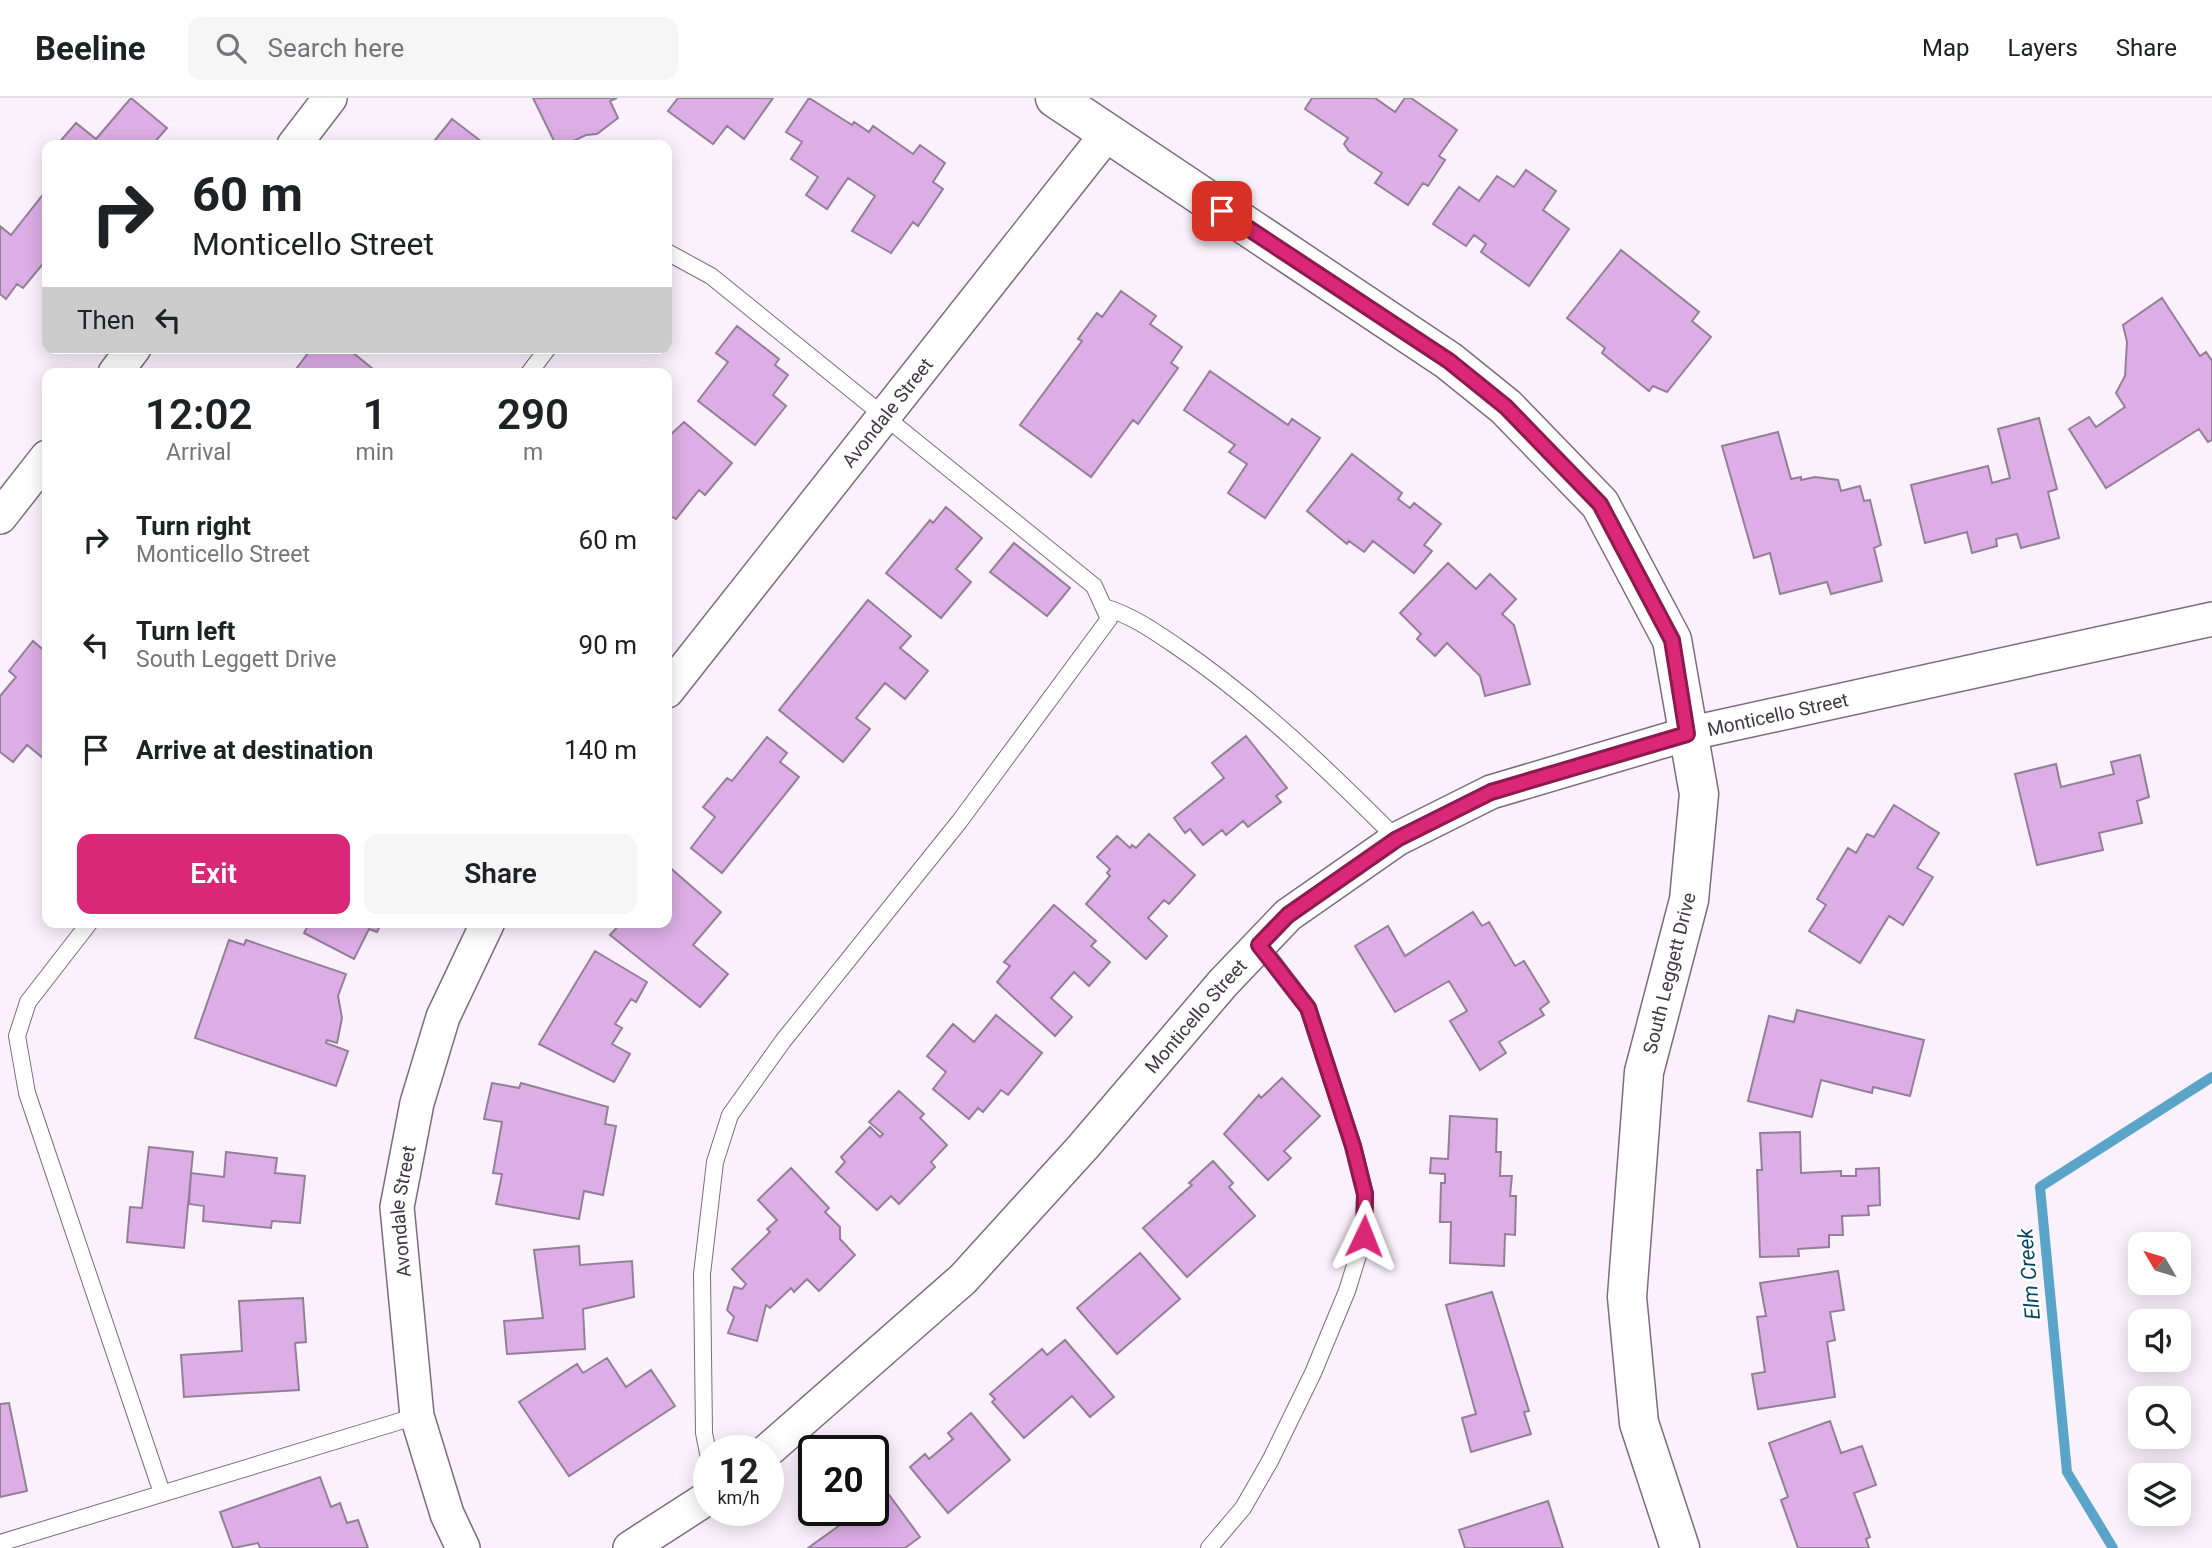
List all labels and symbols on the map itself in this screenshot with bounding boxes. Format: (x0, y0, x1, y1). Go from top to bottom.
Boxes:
pin (1192, 181, 1252, 241)
street label: Avondale Street (837, 353, 938, 472)
street label: Monticello Street (1705, 688, 1850, 741)
street label: South Leggett Drive (1638, 890, 1701, 1056)
street label: Monticello Street (1140, 954, 1252, 1078)
street label: Avondale Street (386, 1144, 421, 1278)
position arrow (1327, 1199, 1401, 1273)
water label: Elm Creek (2013, 1227, 2045, 1321)
north arrow (2128, 1232, 2191, 1295)
speed limit sign: 20 (798, 1435, 889, 1526)

